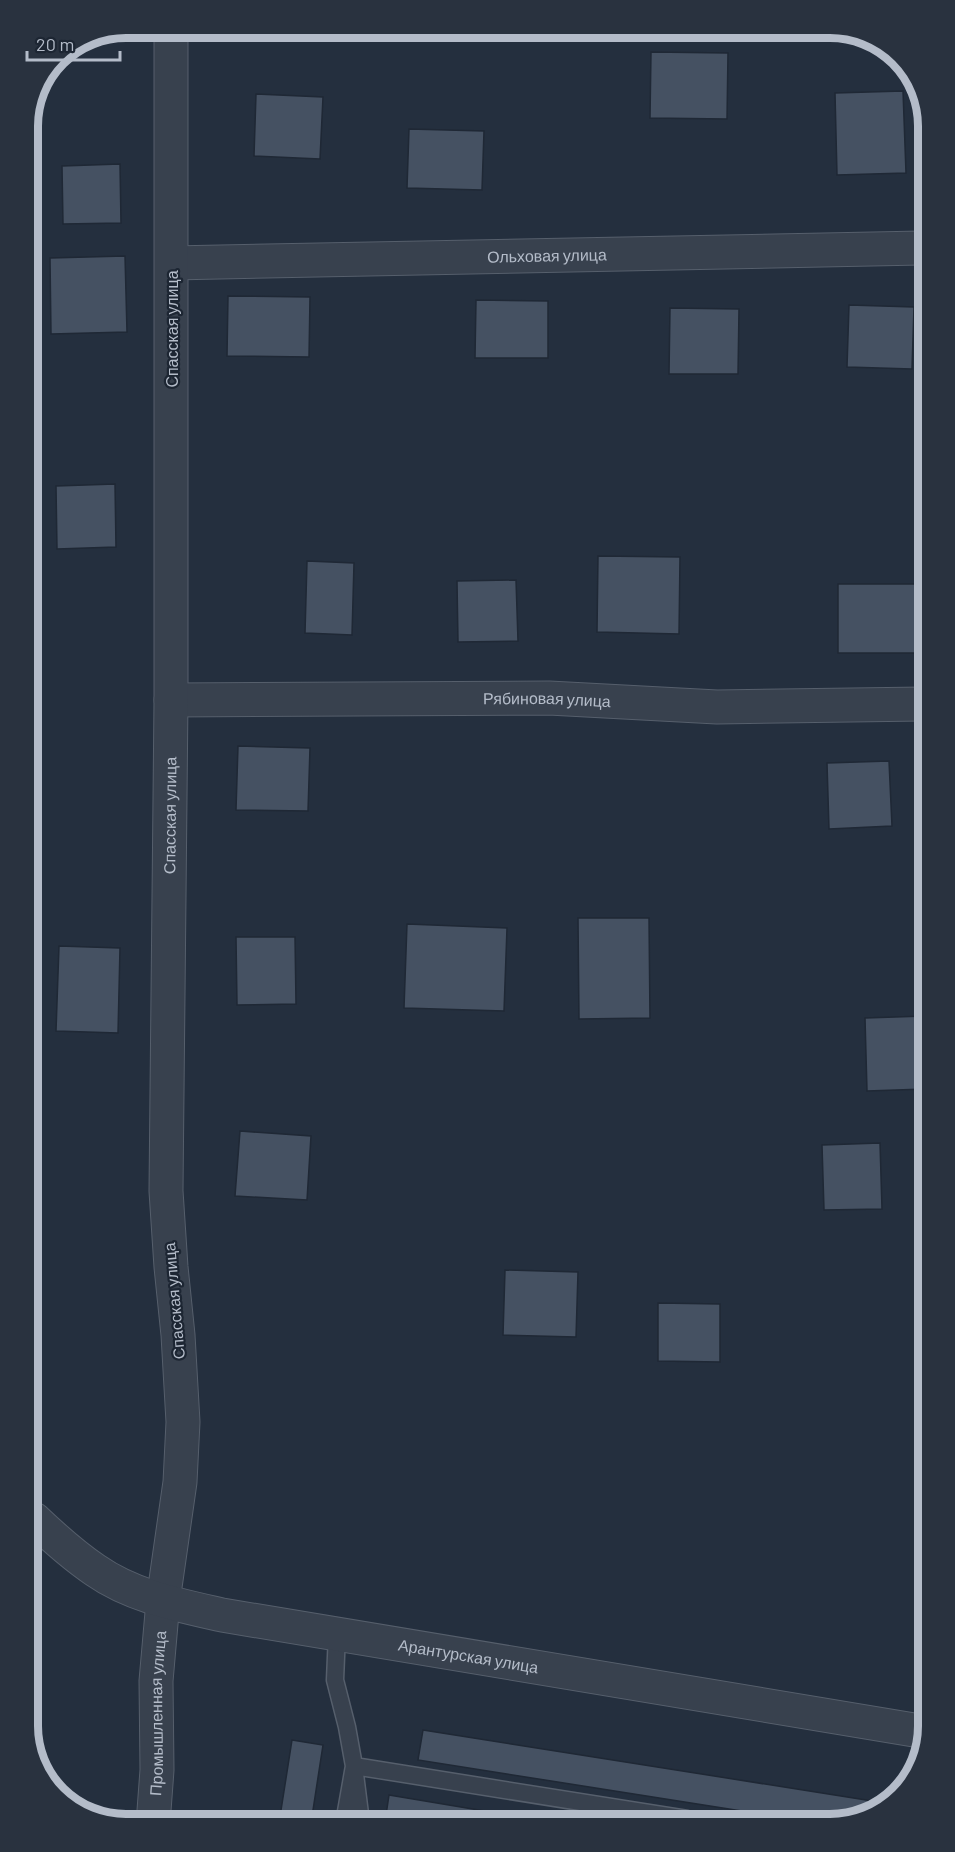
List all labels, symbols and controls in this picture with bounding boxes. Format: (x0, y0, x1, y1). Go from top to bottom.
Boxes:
scale bar (27, 24, 120, 62)
text: 20 m (36, 33, 74, 55)
street label: Ольховая улица (487, 244, 607, 266)
street label: Спасская улица (162, 270, 181, 388)
street label: Рябиновая улица (483, 688, 611, 710)
street label: Спасская улица (159, 757, 179, 874)
street label: Спасская улица (159, 1242, 188, 1360)
street label: Промышленная улица (145, 1630, 169, 1796)
street label: Арантурская улица (397, 1634, 540, 1676)

